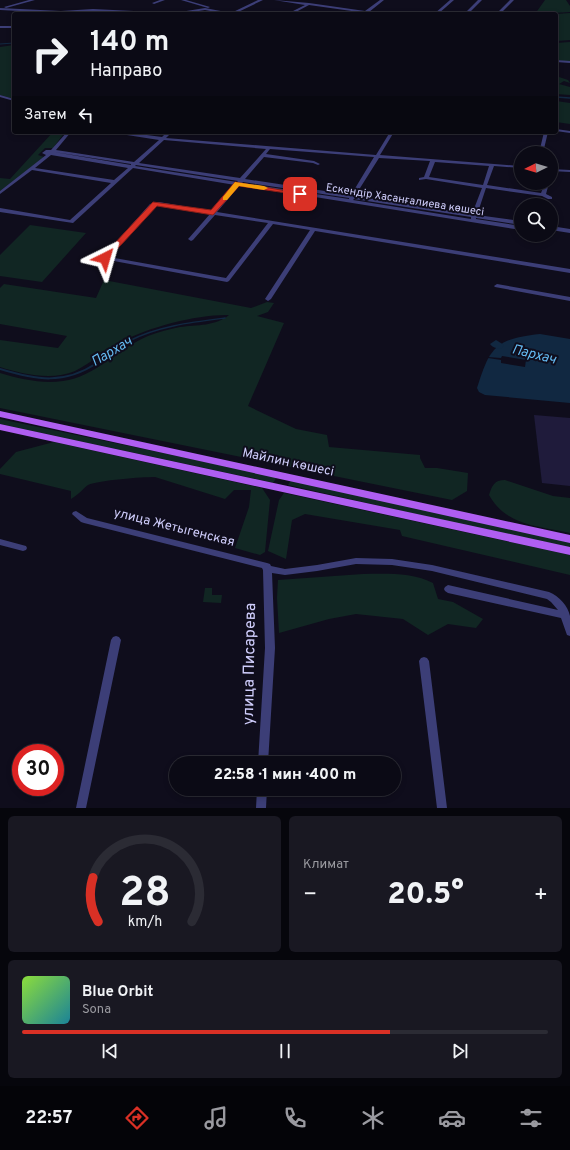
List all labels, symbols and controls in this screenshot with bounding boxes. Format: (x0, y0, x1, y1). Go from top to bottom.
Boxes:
text: 140 m (90, 25, 169, 61)
icon: right (24, 28, 76, 80)
text: Направо (90, 60, 162, 83)
icon: left (75, 104, 97, 126)
text: Затем (24, 106, 67, 125)
north arrow (514, 146, 558, 190)
map controls (514, 146, 558, 242)
pin (283, 177, 317, 211)
street label: Ескендір Хасанғалиева көшесі (325, 181, 485, 219)
icon: arrive (289, 183, 311, 205)
button: search (514, 198, 558, 242)
position arrow (84, 237, 126, 279)
water label: Пархач (88, 333, 136, 371)
water label: Пархач (510, 341, 558, 369)
street label: Майлин көшесі (241, 445, 335, 481)
street label: улица Жетыгенская (112, 505, 236, 551)
street label: улица Писарева (239, 603, 261, 725)
speed limit sign: 30 (12, 744, 64, 796)
text: 22:58 · 1 мин · 400 m (214, 766, 356, 785)
text: Климат (303, 857, 349, 873)
text: 28 (119, 868, 170, 921)
text: 20.5° (387, 877, 464, 914)
text: − (303, 882, 317, 909)
text: + (534, 882, 548, 909)
text: km/h (127, 913, 162, 931)
text: Blue Orbit (82, 983, 153, 1002)
text: Sona (82, 1002, 111, 1018)
icon: previous (99, 1040, 121, 1062)
icon: pause (274, 1040, 296, 1062)
icon: next (449, 1040, 471, 1062)
icon: directions (123, 1104, 151, 1132)
icon: music (202, 1104, 230, 1132)
icon: phone (281, 1104, 309, 1132)
icon: climate (359, 1104, 387, 1132)
icon: car (438, 1104, 466, 1132)
icon: filters (517, 1104, 545, 1132)
text: 22:57 (25, 1107, 72, 1130)

